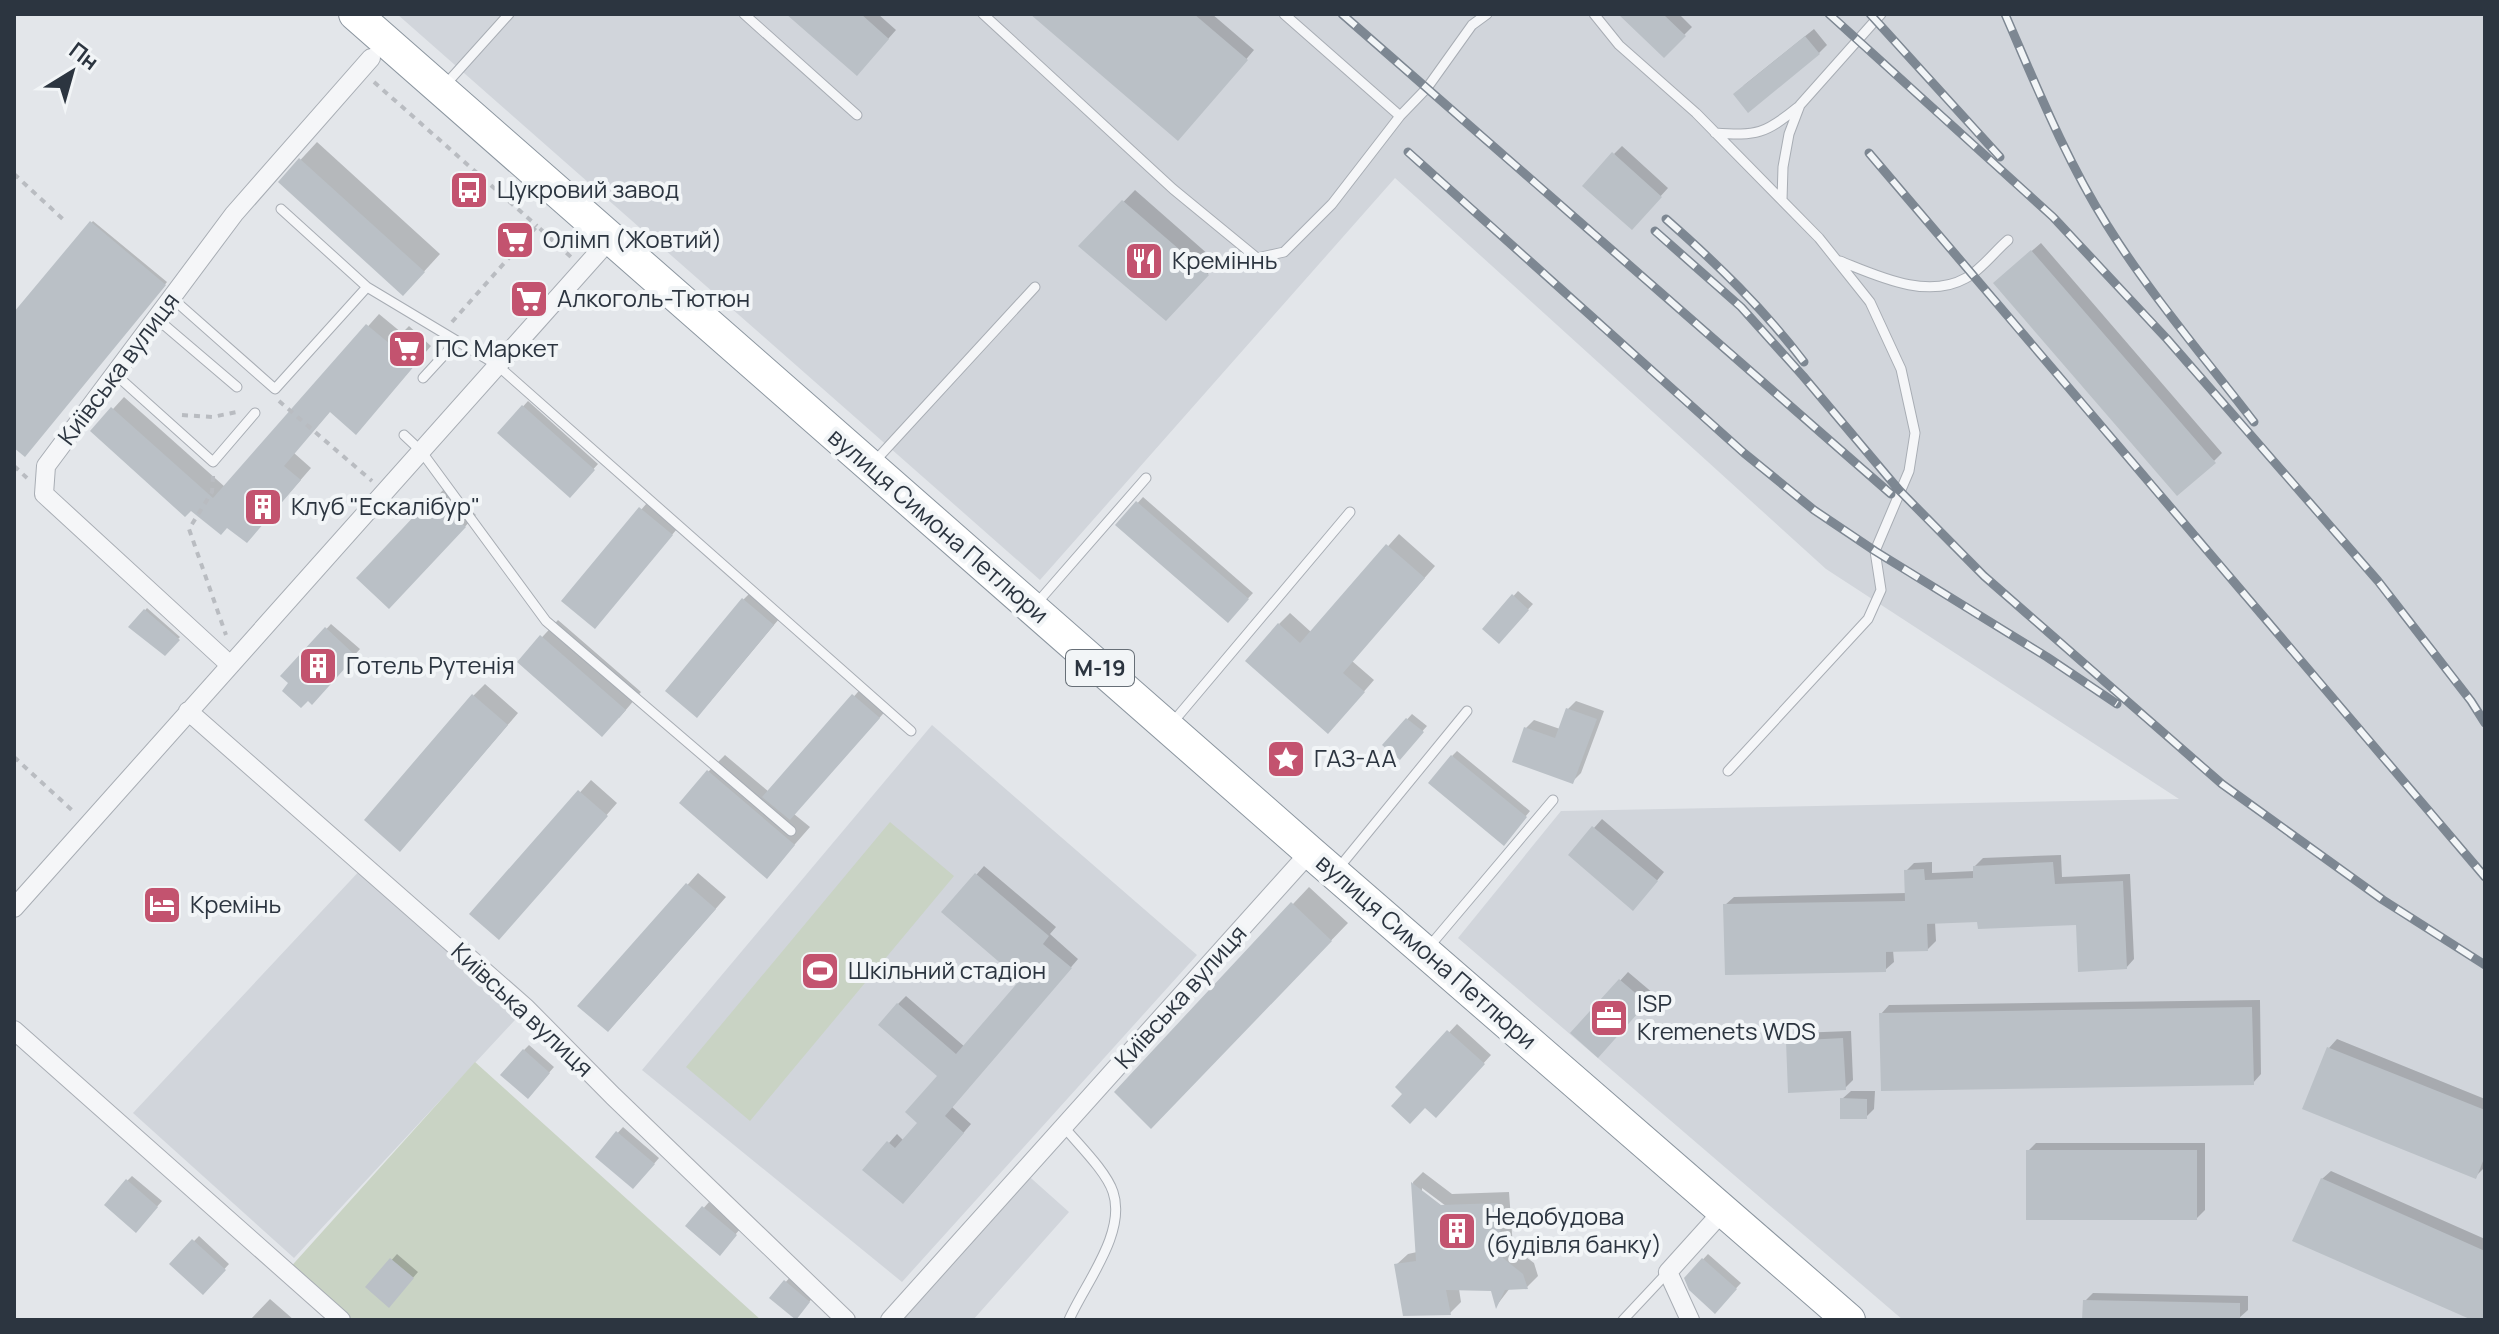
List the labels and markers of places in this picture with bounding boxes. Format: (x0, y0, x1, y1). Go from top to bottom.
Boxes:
bus stop icon: Цукровий завод (448, 169, 490, 211)
place label: Цукровий завод (497, 172, 679, 205)
supermarket icon: Олімп (Жовтий) (494, 219, 536, 261)
place label: Олімп (Жовтий) (543, 222, 722, 255)
restaurant icon: Креміннь (1123, 240, 1165, 282)
place label: Креміннь (1172, 243, 1278, 276)
supermarket icon: Алкоголь-Тютюн (508, 278, 550, 320)
place label: Алкоголь-Тютюн (557, 281, 750, 314)
supermarket icon: ПС Маркет (386, 328, 428, 370)
place label: ПС Маркет (435, 331, 559, 364)
building icon: Клуб "Ескалібур" (242, 486, 284, 528)
place label: Клуб "Ескалібур" (291, 489, 480, 522)
building icon: Готель Рутенія (297, 645, 339, 687)
place label: Готель Рутенія (346, 648, 515, 681)
place icon: ГАЗ-АА (1265, 738, 1307, 780)
place label: ГАЗ-АА (1314, 741, 1397, 774)
hotel icon: Кремінь (141, 884, 183, 926)
place label: Кремінь (190, 887, 281, 920)
sports icon: Шкільний стадіон (799, 950, 841, 992)
place label: Шкільний стадіон (848, 953, 1046, 986)
place label: ISP Kremenets WDS (1637, 986, 1816, 1047)
office icon: ISP Kremenets WDS (1588, 997, 1630, 1039)
place label: Недобудова (будівля банку) (1485, 1199, 1662, 1260)
building icon: Недобудова (будівля банку) (1436, 1210, 1478, 1252)

